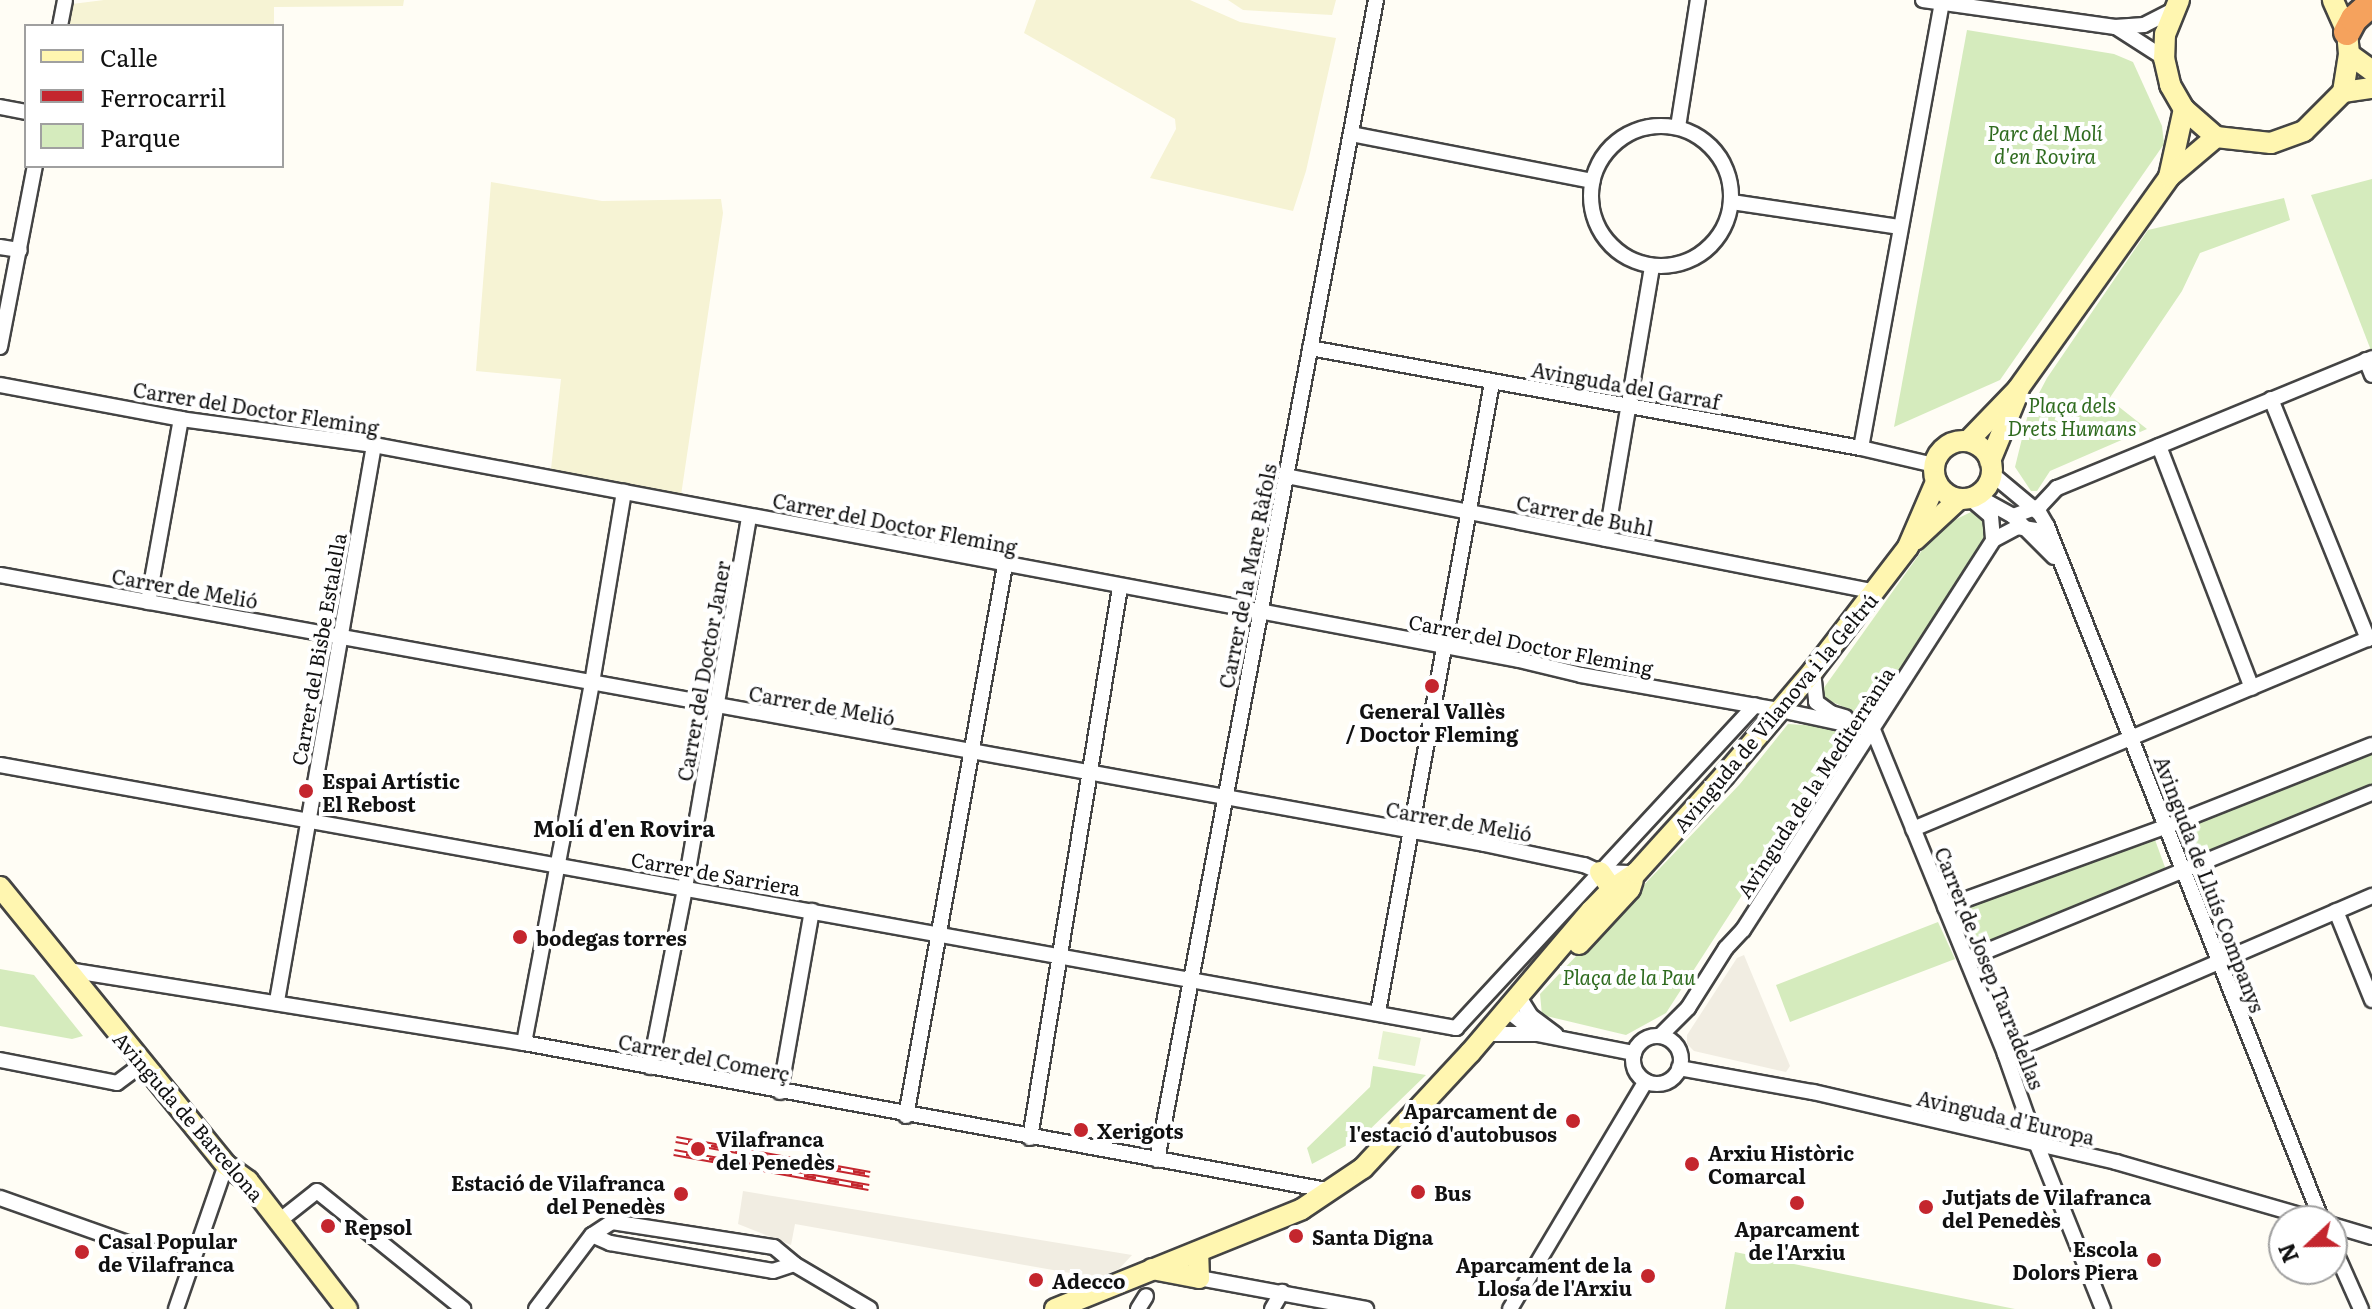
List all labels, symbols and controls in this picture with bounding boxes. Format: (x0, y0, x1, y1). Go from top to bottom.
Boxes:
legend (24, 24, 284, 168)
text: Calle (100, 39, 158, 74)
text: Ferrocarril (100, 79, 226, 114)
text: Parque (100, 119, 180, 154)
park label: Parc del Molí d'en Rovira (1987, 121, 2103, 168)
street label: Avinguda del Garraf (1530, 357, 1722, 413)
street label: Carrer del Doctor Fleming (131, 377, 381, 439)
park label: Plaça dels Drets Humans (2007, 392, 2137, 439)
street label: Carrer de la Mare Ràfols (1213, 462, 1281, 690)
street label: Carrer del Doctor Fleming (771, 488, 1019, 558)
street label: Carrer de Buhl (1515, 490, 1655, 540)
street label: Carrer del Bisbe Estalella (286, 531, 350, 767)
street label: Carrer del Doctor Janer (672, 559, 734, 783)
street label: Carrer de Melió (110, 563, 260, 613)
street label: Avinguda de Vilanova i la Geltrú (1668, 588, 1882, 836)
street label: Carrer del Doctor Fleming (1407, 609, 1655, 679)
street label: Avinguda de la Mediterrània (1731, 662, 1899, 902)
marker: General Vallès / Doctor Fleming (1423, 677, 1441, 695)
street label: Carrer de Melió (747, 680, 897, 730)
place label: General Vallès / Doctor Fleming (1346, 698, 1518, 745)
street label: Avinguda de Lluís Companys (2150, 752, 2270, 1016)
place label: Espai Artístic El Rebost (322, 768, 460, 815)
marker: Espai Artístic El Rebost (297, 782, 315, 800)
street label: Carrer de Melió (1384, 796, 1534, 846)
district label: Molí d'en Rovira (533, 815, 715, 841)
street label: Carrer de Josep Tarradellas (1930, 843, 2050, 1093)
street label: Carrer de Sarriera (629, 846, 803, 900)
place label: bodegas torres (536, 925, 687, 949)
marker: bodegas torres (511, 928, 529, 946)
park label: Plaça de la Pau (1562, 964, 1696, 988)
street label: Avinguda de Barcelona (109, 1026, 269, 1206)
street label: Carrer del Comerç (616, 1029, 792, 1085)
street label: Avinguda d'Europa (1915, 1085, 2097, 1149)
place label: Aparcament de l'estació d'autobusos (1349, 1098, 1557, 1145)
marker: Aparcament de l'estació d'autobusos (1564, 1112, 1582, 1130)
place label: Xerigots (1097, 1118, 1183, 1142)
marker: Xerigots (1072, 1121, 1090, 1139)
place label: Vilafranca del Penedès (716, 1126, 835, 1173)
marker: Vilafranca del Penedès (687, 1138, 709, 1160)
place label: Arxiu Històric Comarcal (1708, 1140, 1854, 1187)
marker: Arxiu Històric Comarcal (1683, 1155, 1701, 1173)
place label: Estació de Vilafranca del Penedès (451, 1170, 665, 1217)
place label: Bus (1434, 1180, 1471, 1204)
marker: Bus (1409, 1183, 1427, 1201)
place label: Jutjats de Vilafranca del Penedès (1942, 1184, 2151, 1231)
marker: Estació de Vilafranca del Penedès (672, 1185, 690, 1203)
marker: Aparcament de l'Arxiu (1788, 1194, 1806, 1212)
marker: Jutjats de Vilafranca del Penedès (1917, 1198, 1935, 1216)
north arrow (2268, 1205, 2348, 1285)
place label: Repsol (344, 1214, 412, 1238)
place label: Aparcament de l'Arxiu (1734, 1216, 1860, 1263)
marker: Repsol (319, 1217, 337, 1235)
place label: Santa Digna (1312, 1224, 1433, 1248)
marker: Santa Digna (1287, 1227, 1305, 1245)
place label: Casal Popular de Vilafranca (98, 1228, 237, 1275)
place label: Escola Dolors Piera (2012, 1236, 2138, 1283)
text: N (2268, 1239, 2306, 1268)
marker: Casal Popular de Vilafranca (73, 1243, 91, 1261)
marker: Escola Dolors Piera (2145, 1251, 2163, 1269)
place label: Aparcament de la Llosa de l'Arxiu (1456, 1252, 1632, 1299)
marker: Aparcament de la Llosa de l'Arxiu (1639, 1267, 1657, 1285)
place label: Adecco (1052, 1268, 1126, 1292)
marker: Adecco (1027, 1271, 1045, 1289)

